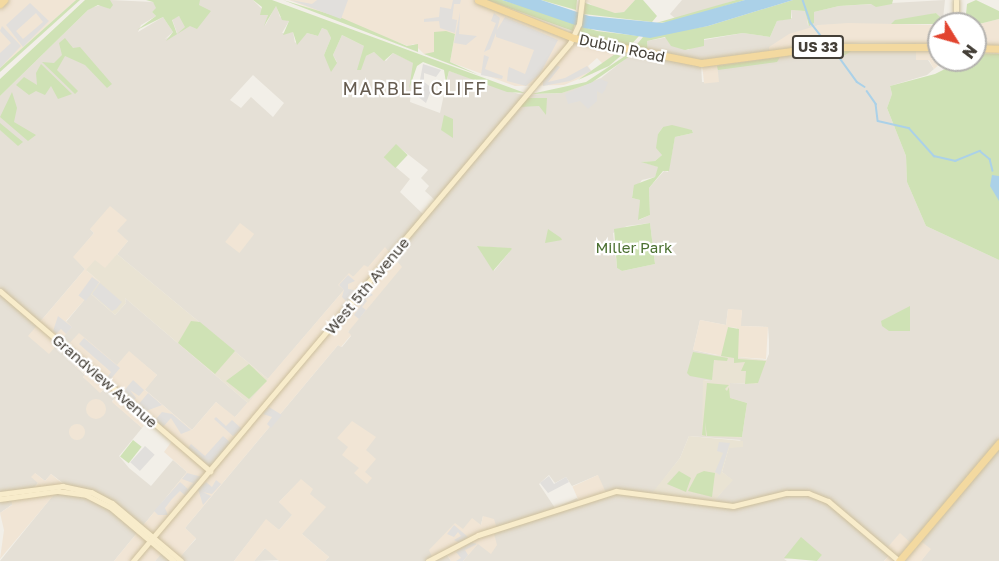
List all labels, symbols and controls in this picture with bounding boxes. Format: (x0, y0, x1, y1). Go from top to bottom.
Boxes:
north arrow (927, 12, 987, 72)
street label: Dublin Road (577, 30, 667, 66)
road number: US 33 (791, 36, 845, 58)
text: N (958, 41, 981, 63)
district label: MARBLE CLIFF (342, 77, 488, 99)
street label: West 5th Avenue (321, 234, 413, 338)
park label: Miller Park (595, 239, 673, 257)
street label: Grandview Avenue (49, 331, 161, 431)

